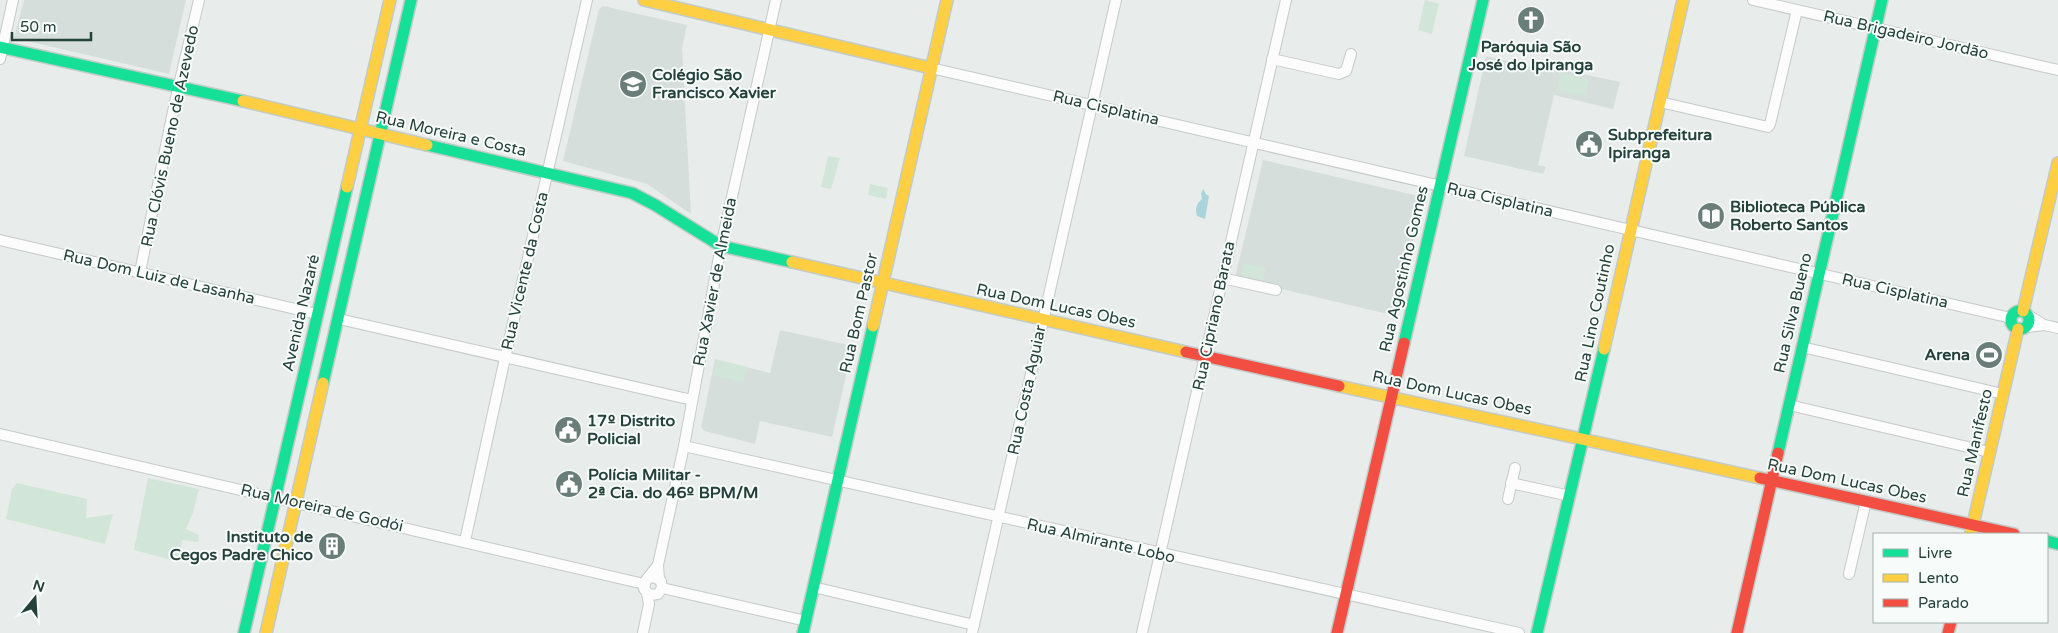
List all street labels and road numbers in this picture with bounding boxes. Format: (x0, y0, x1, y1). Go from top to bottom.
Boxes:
street label: Rua Brigadeiro Jordão (1821, 6, 1991, 64)
street label: Rua Clóvis Bueno de Azevedo (137, 23, 203, 249)
street label: Rua Cisplatina (1051, 86, 1161, 130)
street label: Rua Moreira e Costa (374, 107, 528, 161)
street label: Rua Cisplatina (1445, 178, 1555, 222)
street label: Rua Agostinho Gomes (1375, 184, 1433, 354)
street label: Rua Vicente da Costa (497, 190, 553, 352)
street label: Rua Xavier de Almeida (689, 196, 741, 368)
street label: Rua Cipriano Barata (1188, 239, 1240, 393)
street label: Rua Lino Coutinho (1571, 242, 1619, 384)
street label: Rua Dom Luiz de Lasanha (61, 245, 257, 309)
street label: Rua Bom Pastor (835, 250, 883, 375)
street label: Rua Silva Bueno (1769, 251, 1817, 375)
street label: Avenida Nazaré (278, 253, 324, 373)
street label: Rua Cisplatina (1840, 269, 1950, 313)
street label: Rua Dom Lucas Obes (974, 279, 1138, 333)
street label: Rua Costa Aguiar (1003, 322, 1051, 457)
street label: Rua Dom Lucas Obes (1370, 366, 1534, 420)
street label: Rua Manifesto (1953, 387, 1997, 499)
street label: Rua Dom Lucas Obes (1765, 454, 1929, 508)
street label: Rua Moreira de Godói (239, 480, 405, 536)
street label: Rua Almirante Lobo (1025, 514, 1177, 568)

